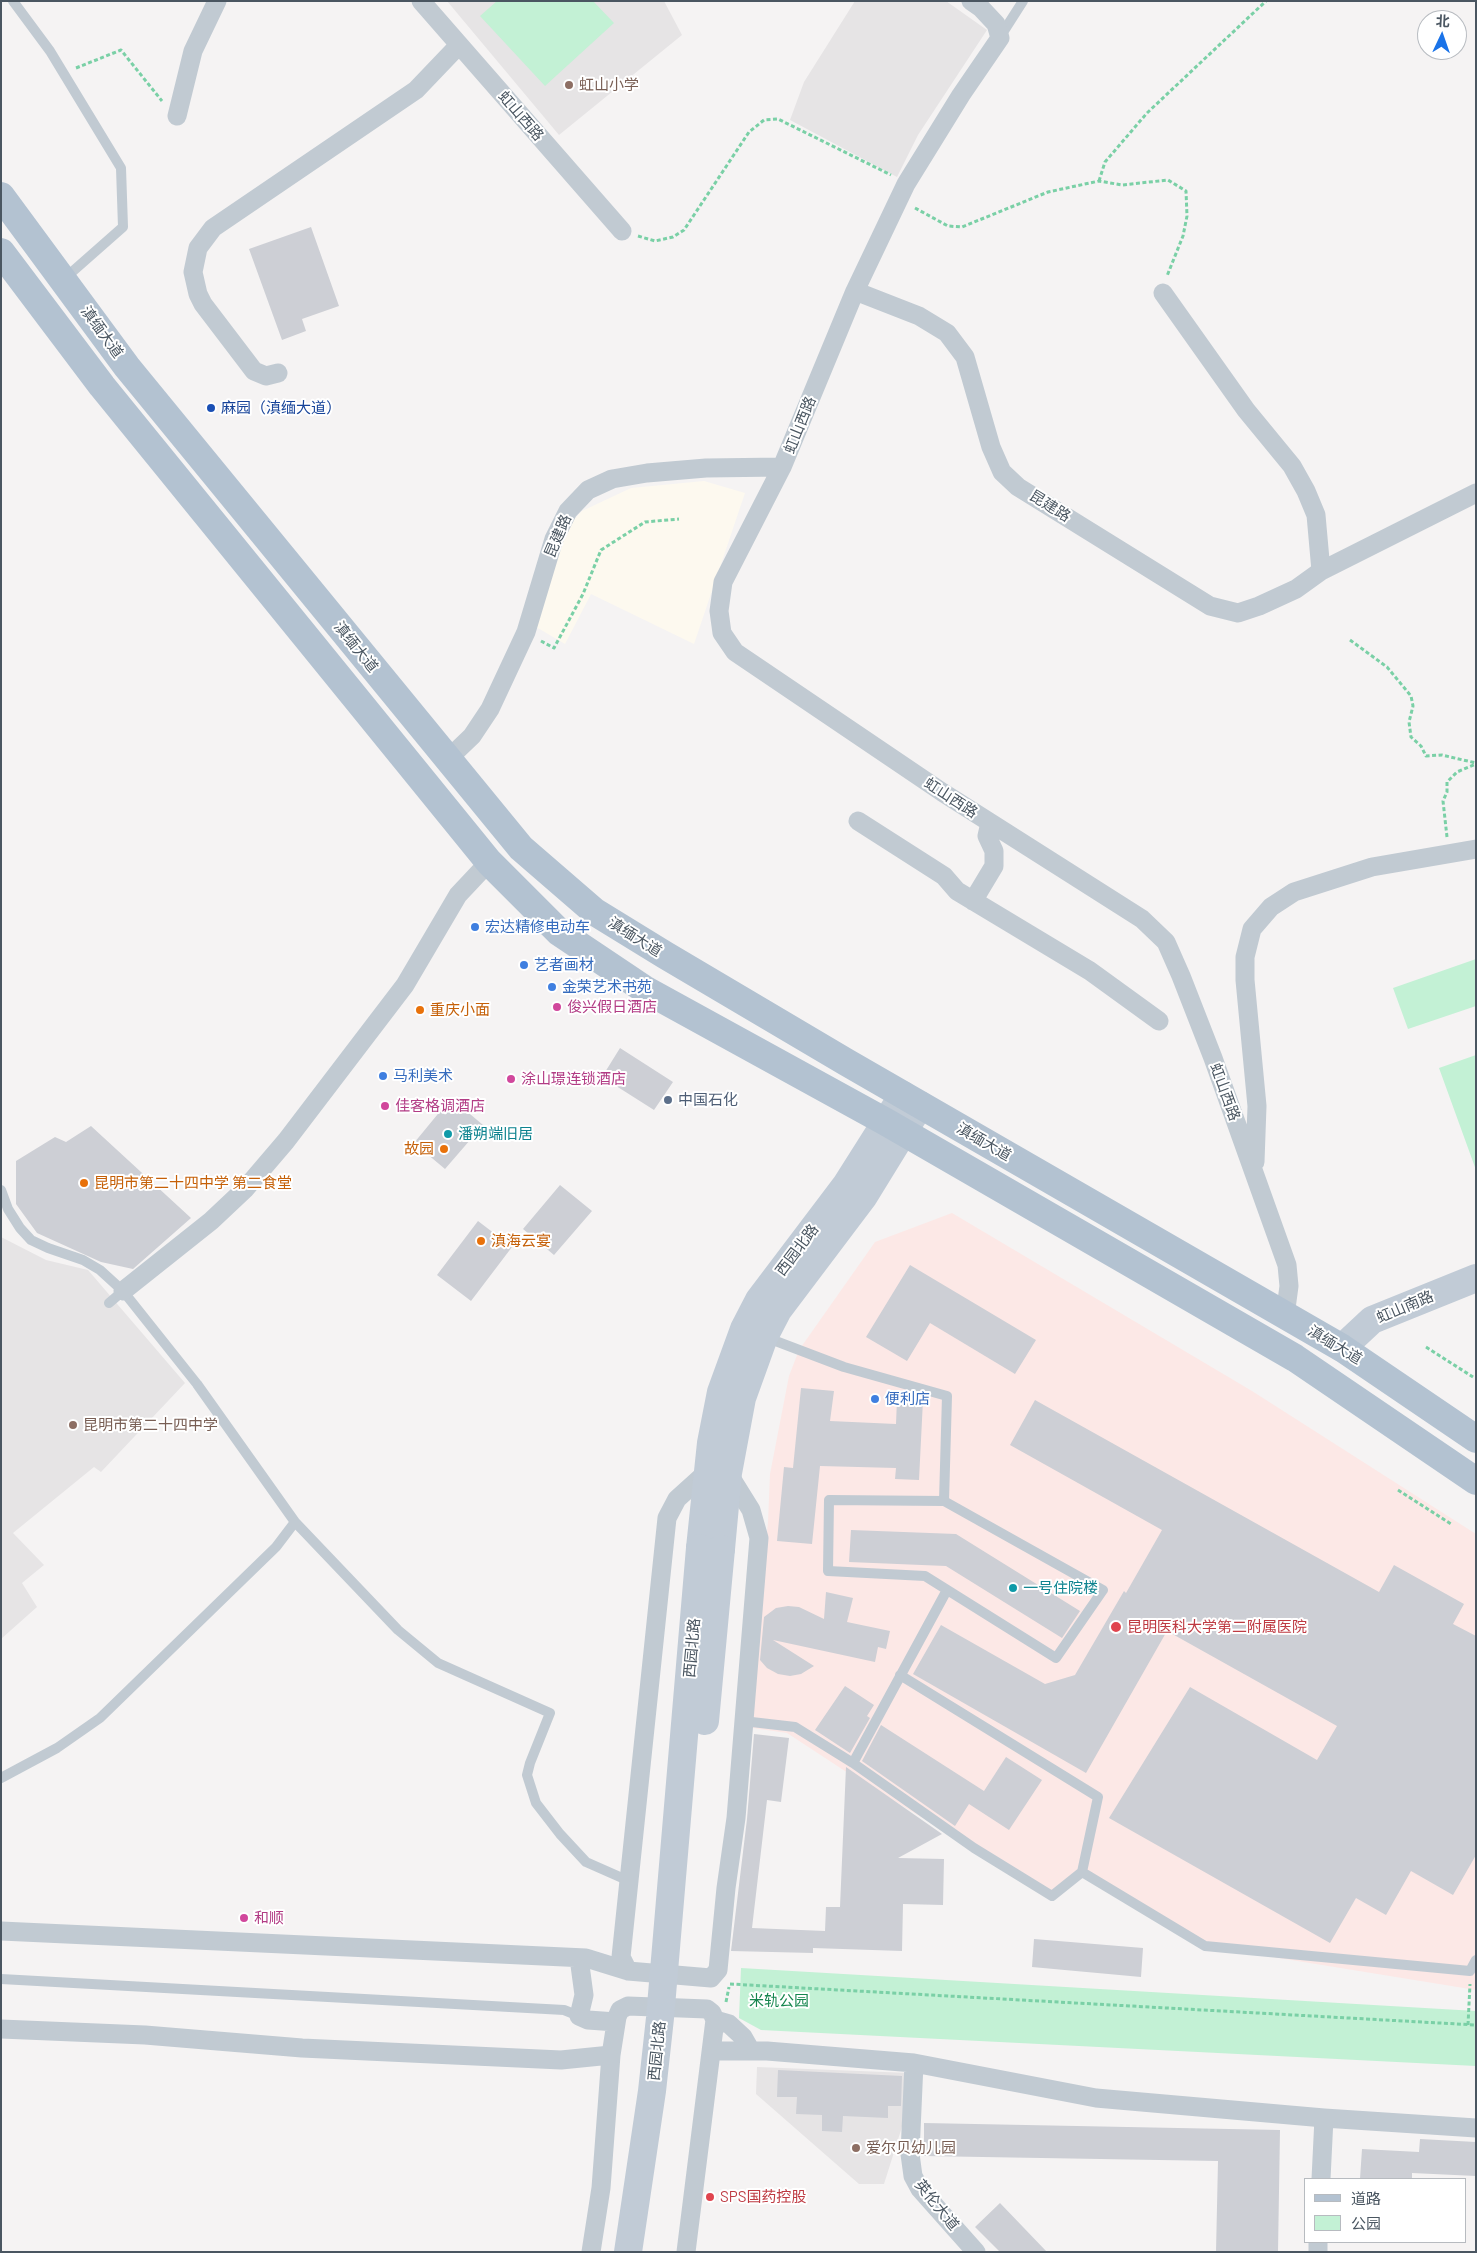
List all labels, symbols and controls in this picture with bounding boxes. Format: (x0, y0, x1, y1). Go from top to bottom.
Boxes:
north arrow (1417, 10, 1467, 60)
text: 北 (1435, 12, 1450, 29)
place label: 虹山小学 (579, 76, 639, 94)
marker: 虹山小学 (563, 79, 575, 91)
street label: 虹山西路 (495, 87, 547, 145)
street label: 滇缅大道 (77, 302, 127, 362)
street label: 虹山西路 (780, 394, 820, 456)
place label: 麻园（滇缅大道） (221, 399, 341, 417)
marker: 麻园（滇缅大道） (205, 402, 217, 414)
street label: 昆建路 (1026, 486, 1074, 526)
street label: 昆建路 (541, 512, 575, 560)
street label: 滇缅大道 (330, 618, 382, 676)
street label: 虹山西路 (921, 774, 981, 822)
street label: 滇缅大道 (605, 913, 665, 961)
place label: 宏达精修电动车 (485, 918, 590, 936)
marker: 宏达精修电动车 (469, 921, 481, 933)
place label: 艺者画材 (534, 956, 594, 974)
marker: 艺者画材 (518, 959, 530, 971)
place label: 金荣艺术书苑 (562, 978, 652, 996)
marker: 金荣艺术书苑 (546, 981, 558, 993)
place label: 俊兴假日酒店 (567, 998, 657, 1016)
place label: 重庆小面 (430, 1001, 490, 1019)
marker: 俊兴假日酒店 (551, 1001, 563, 1013)
marker: 重庆小面 (414, 1004, 426, 1016)
street label: 虹山西路 (1206, 1061, 1244, 1123)
place label: 马利美术 (393, 1067, 453, 1085)
marker: 马利美术 (377, 1070, 389, 1082)
place label: 涂山璟连锁酒店 (521, 1070, 626, 1088)
marker: 涂山璟连锁酒店 (505, 1073, 517, 1085)
place label: 中国石化 (678, 1091, 738, 1109)
marker: 中国石化 (662, 1094, 674, 1106)
place label: 佳客格调酒店 (395, 1097, 485, 1115)
marker: 佳客格调酒店 (379, 1100, 391, 1112)
street label: 滇缅大道 (954, 1119, 1014, 1165)
place label: 潘朔端旧居 (458, 1125, 533, 1143)
marker: 潘朔端旧居 (442, 1128, 454, 1140)
place label: 故园 (404, 1140, 434, 1158)
marker: 故园 (438, 1143, 450, 1155)
place label: 昆明市第二十四中学 第二食堂 (94, 1174, 292, 1192)
marker: 昆明市第二十四中学 第二食堂 (78, 1177, 90, 1189)
street label: 西园北路 (772, 1221, 822, 1279)
place label: 滇海云宴 (491, 1232, 551, 1250)
marker: 滇海云宴 (475, 1235, 487, 1247)
street label: 虹山南路 (1374, 1287, 1436, 1327)
street label: 滇缅大道 (1305, 1322, 1365, 1368)
place label: 便利店 (885, 1390, 930, 1408)
marker: 便利店 (869, 1393, 881, 1405)
place label: 昆明市第二十四中学 (83, 1416, 218, 1434)
marker: 昆明市第二十四中学 (67, 1419, 79, 1431)
place label: 一号住院楼 (1023, 1579, 1098, 1597)
marker: 一号住院楼 (1007, 1582, 1019, 1594)
street label: 西园北路 (680, 1617, 704, 1679)
place label: 昆明医科大学第二附属医院 (1127, 1618, 1307, 1636)
marker: 昆明医科大学第二附属医院 (1109, 1620, 1123, 1634)
place label: 和顺 (254, 1909, 284, 1927)
marker: 和顺 (238, 1912, 250, 1924)
park label: 米轨公园 (749, 1992, 809, 2010)
street label: 西园北路 (645, 2020, 669, 2082)
place label: 爱尔贝幼儿园 (866, 2139, 956, 2157)
marker: 爱尔贝幼儿园 (850, 2142, 862, 2154)
street label: 英伦大道 (911, 2176, 963, 2234)
legend (1304, 2178, 1467, 2243)
place label: SPS国药控股 (720, 2188, 806, 2206)
text: 道路 (1351, 2189, 1381, 2207)
marker: SPS国药控股 (704, 2191, 716, 2203)
text: 公园 (1351, 2214, 1381, 2232)

